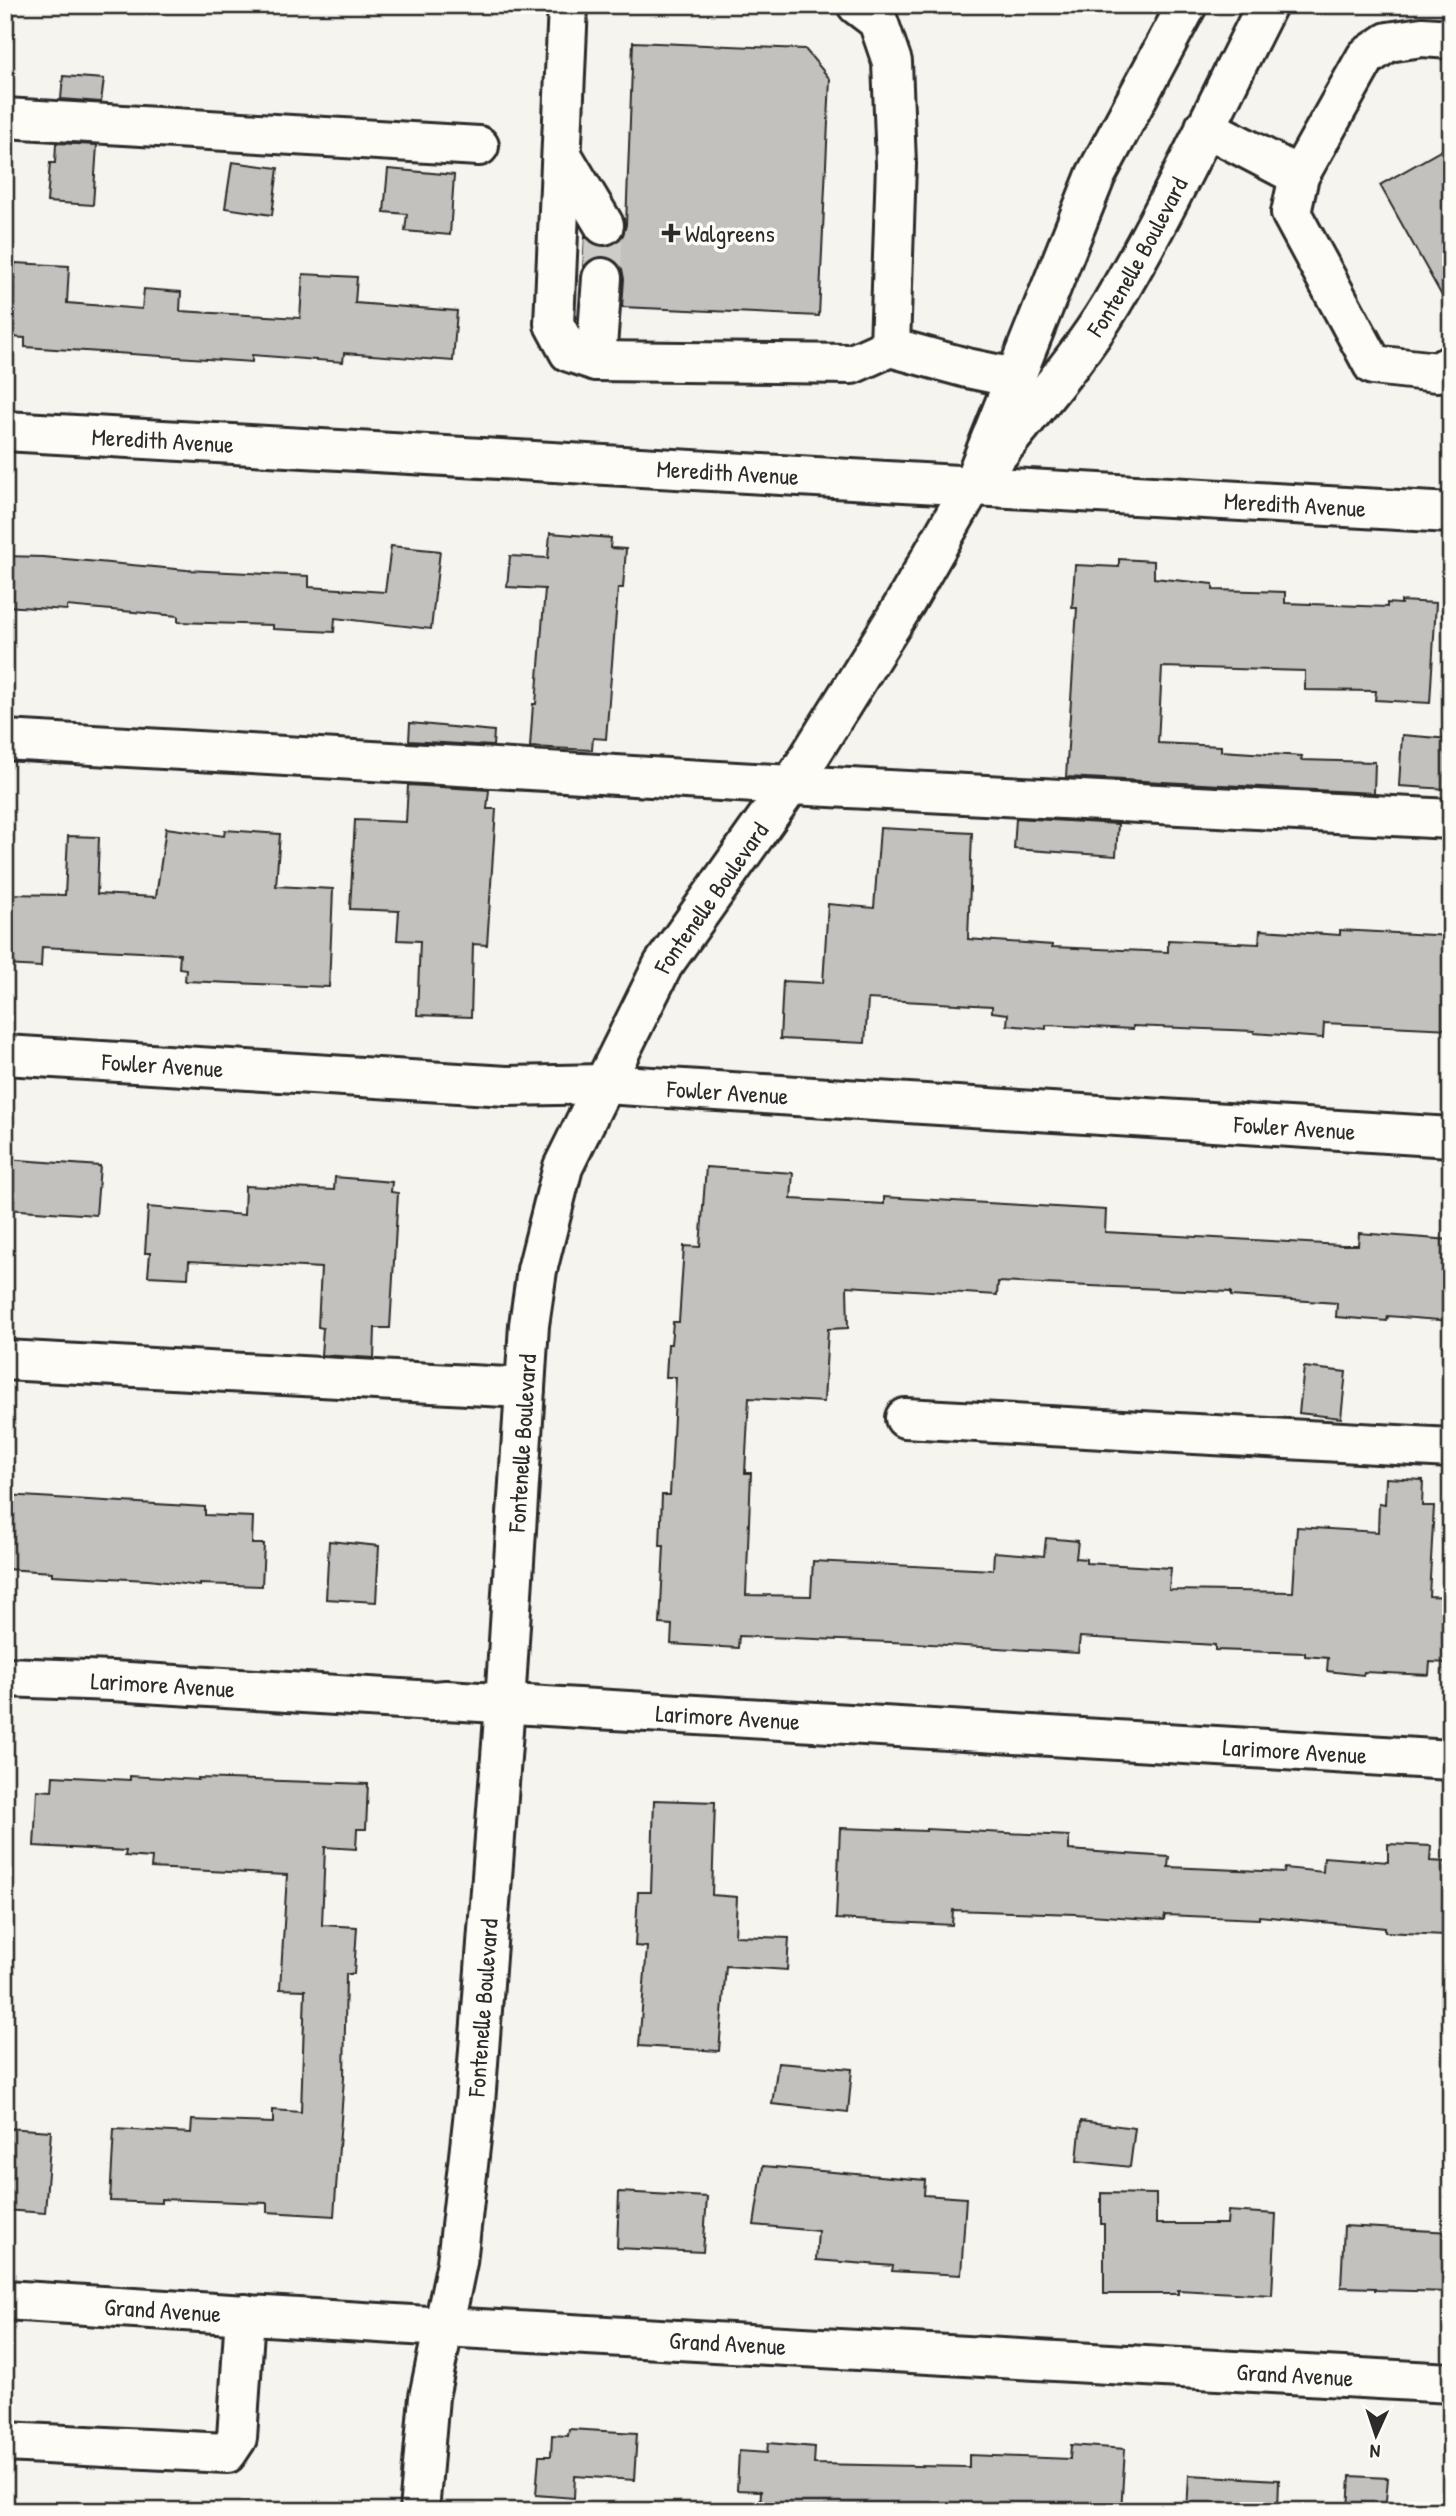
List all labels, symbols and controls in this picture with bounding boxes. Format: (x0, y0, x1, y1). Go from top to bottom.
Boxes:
street label: Fontenelle Boulevard (1079, 171, 1194, 344)
place label: Walgreens (685, 217, 775, 249)
marker: Walgreens (663, 225, 679, 241)
street label: Meredith Avenue (91, 420, 235, 460)
street label: Meredith Avenue (656, 452, 800, 492)
street label: Meredith Avenue (1223, 484, 1367, 524)
street label: Fontenelle Boulevard (645, 816, 775, 979)
street label: Fowler Avenue (100, 1045, 225, 1084)
street label: Fowler Avenue (665, 1072, 790, 1112)
street label: Fowler Avenue (1232, 1107, 1357, 1147)
street label: Fontenelle Boulevard (500, 1353, 543, 1534)
street label: Larimore Avenue (90, 1664, 236, 1705)
street label: Larimore Avenue (655, 1697, 801, 1737)
street label: Larimore Avenue (1222, 1730, 1368, 1771)
street label: Fontenelle Boulevard (459, 1917, 505, 2099)
street label: Grand Avenue (103, 2290, 222, 2329)
street label: Grand Avenue (668, 2324, 787, 2362)
street label: Grand Avenue (1236, 2355, 1355, 2394)
north arrow (1340, 2400, 1410, 2470)
text: N (1369, 2439, 1381, 2465)

